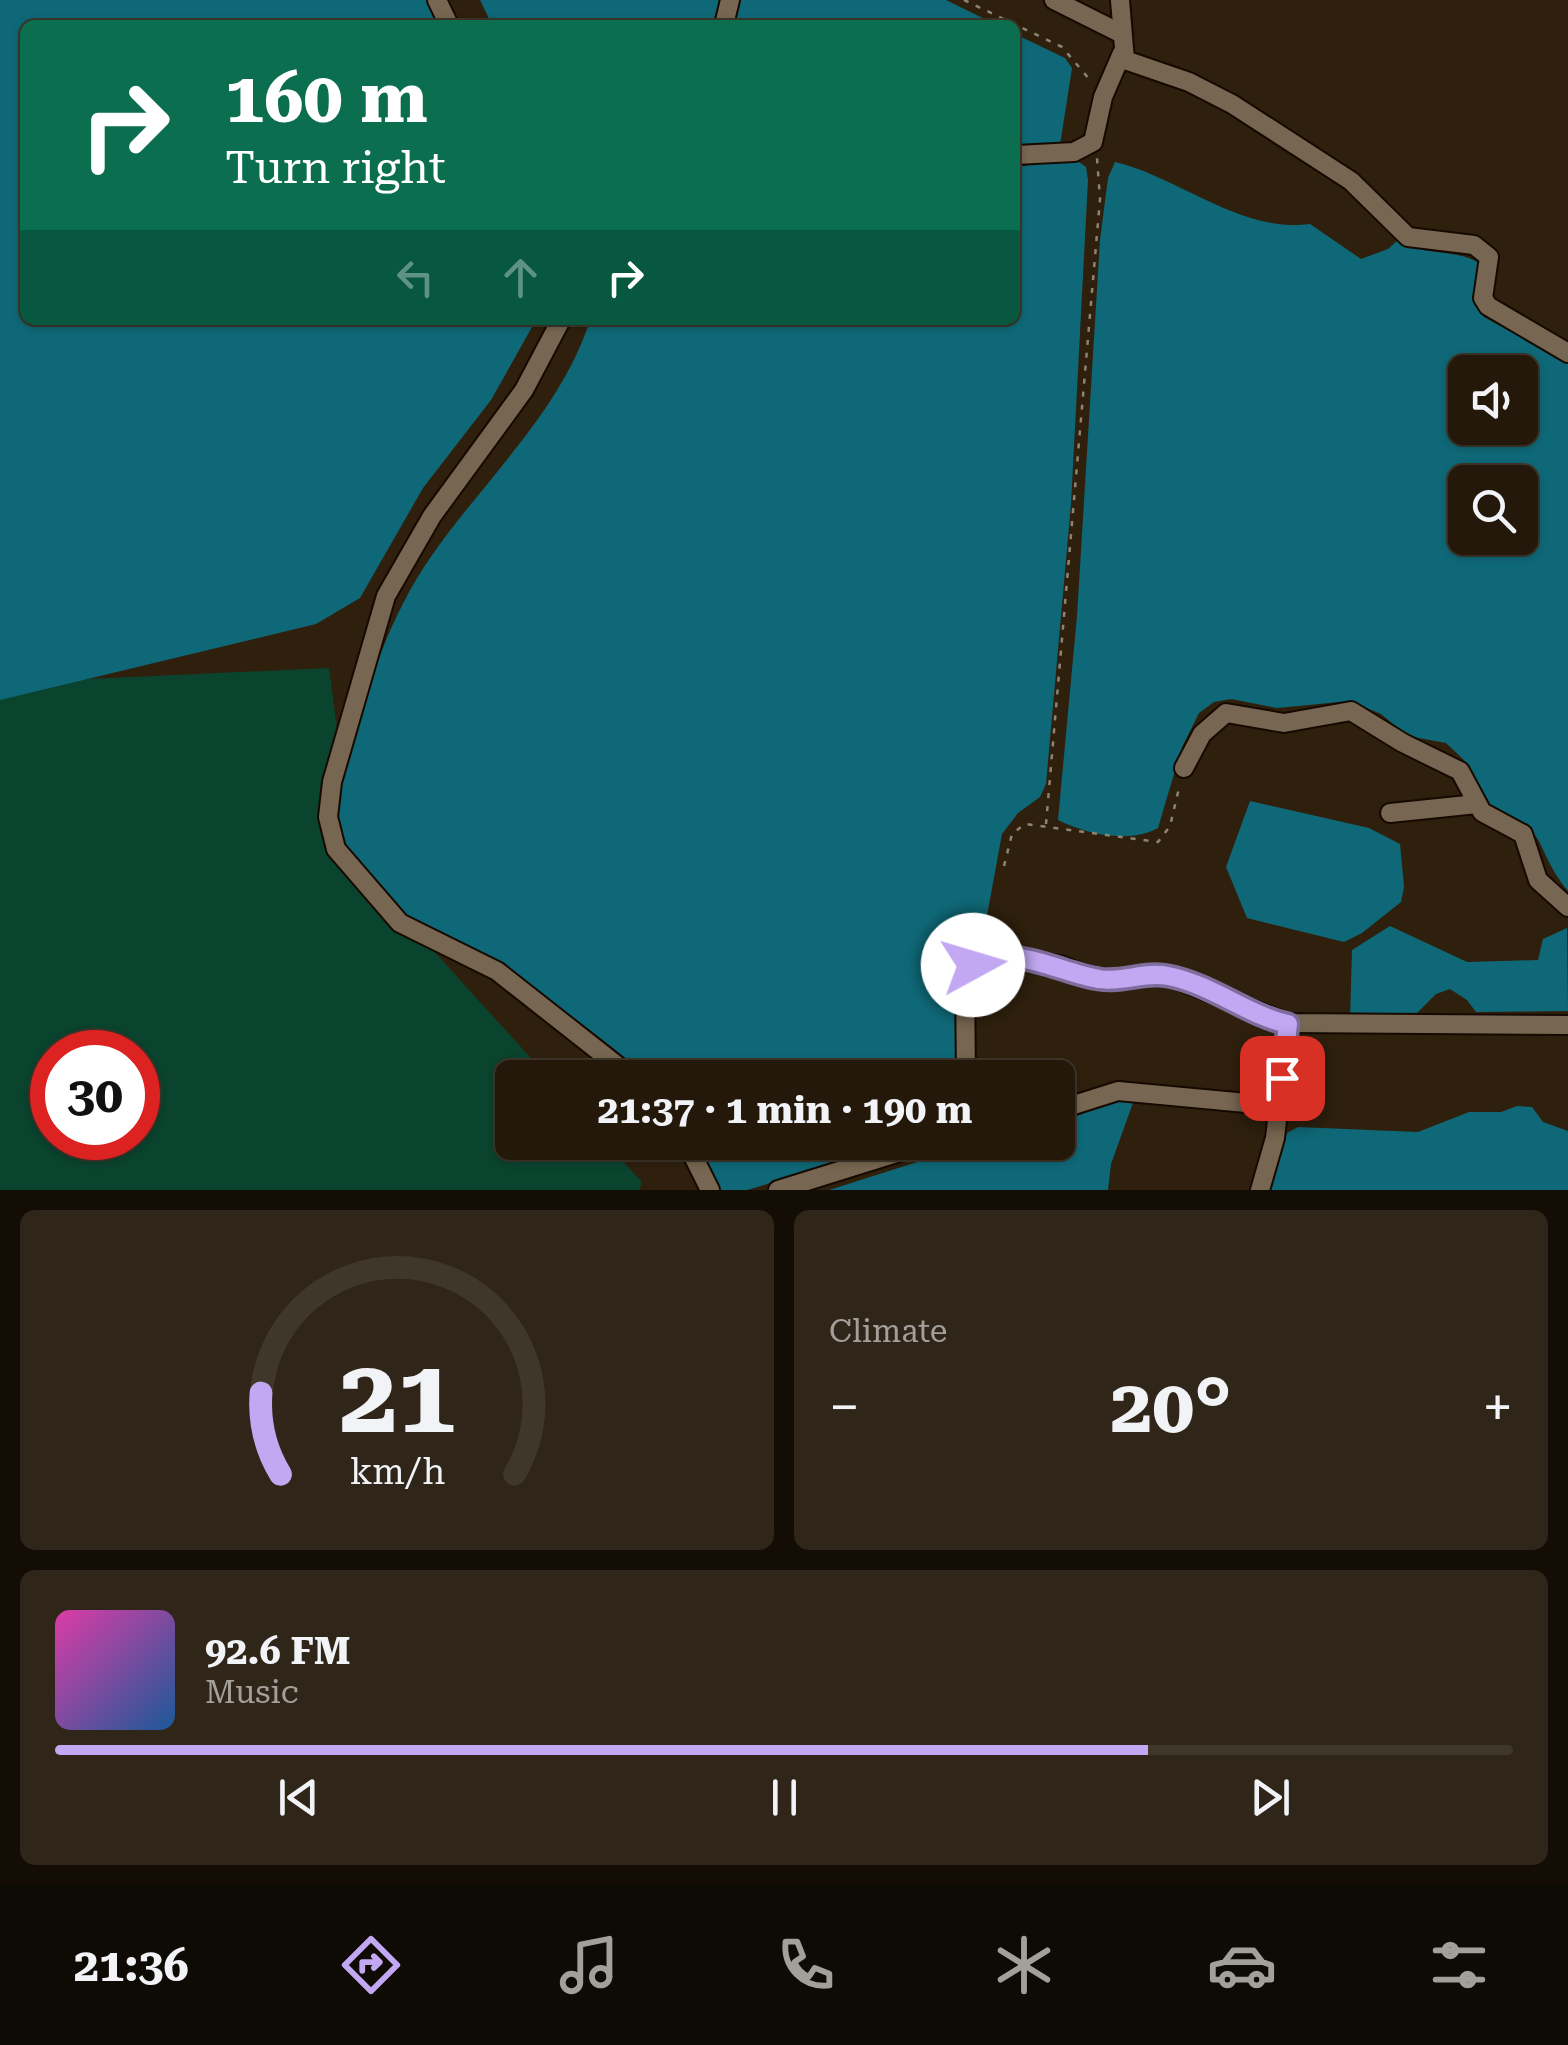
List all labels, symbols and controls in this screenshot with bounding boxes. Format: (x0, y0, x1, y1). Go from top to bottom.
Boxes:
text: 160 m (225, 57, 428, 139)
icon: right (60, 60, 190, 190)
text: Turn right (225, 141, 446, 194)
icon: left (388, 250, 443, 305)
icon: ahead (493, 250, 548, 305)
icon: right (598, 250, 653, 305)
map controls (1448, 355, 1538, 555)
button: sound (1448, 355, 1538, 445)
button: search (1448, 465, 1538, 555)
position arrow (921, 913, 1025, 1017)
speed limit sign: 30 (30, 1030, 160, 1160)
pin (1240, 1036, 1325, 1121)
icon: arrive (1255, 1051, 1310, 1106)
text: 21:37 · 1 min · 190 m (598, 1088, 972, 1132)
text: Climate (829, 1312, 947, 1350)
text: 21 (339, 1336, 455, 1457)
text: 20° (1110, 1362, 1232, 1450)
text: − (829, 1375, 860, 1439)
text: + (1482, 1375, 1513, 1439)
text: km/h (349, 1451, 445, 1493)
text: 92.6 FM (205, 1629, 351, 1673)
text: Music (205, 1673, 299, 1711)
icon: previous (271, 1770, 326, 1825)
icon: pause (757, 1770, 812, 1825)
icon: next (1243, 1770, 1298, 1825)
icon: directions (336, 1930, 406, 2000)
icon: music (554, 1930, 624, 2000)
icon: phone (771, 1930, 841, 2000)
icon: climate (989, 1930, 1059, 2000)
icon: car (1207, 1930, 1277, 2000)
icon: filters (1424, 1930, 1494, 2000)
text: 21:36 (74, 1939, 189, 1992)

